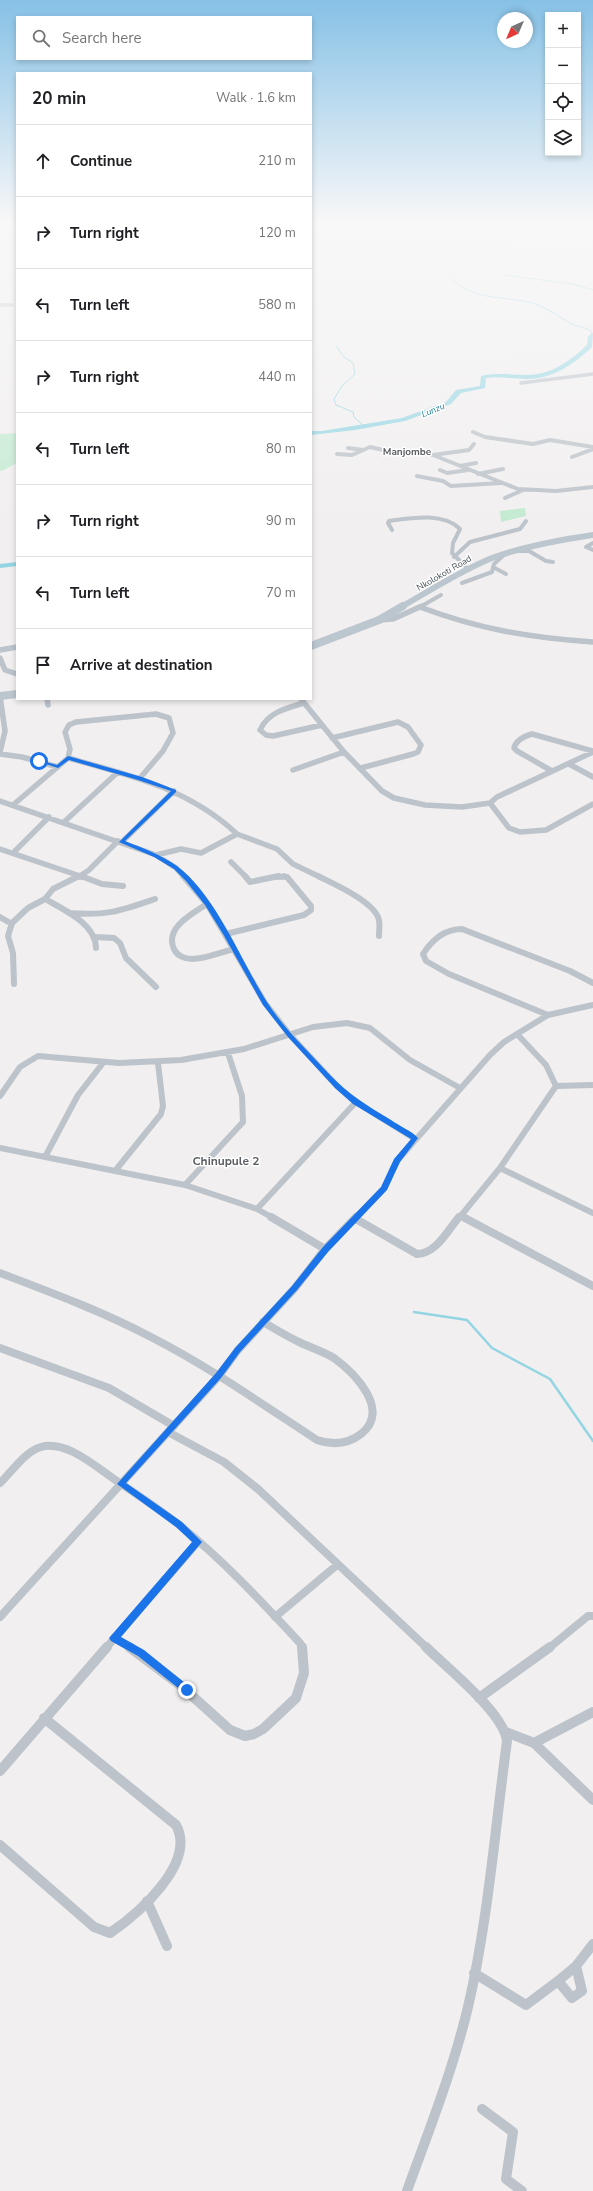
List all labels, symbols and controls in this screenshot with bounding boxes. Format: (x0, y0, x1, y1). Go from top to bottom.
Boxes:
north arrow (497, 12, 533, 48)
map controls (545, 12, 581, 156)
button: + (545, 12, 581, 48)
search box (16, 16, 312, 60)
icon: search (30, 27, 52, 49)
text: Search here (62, 28, 142, 48)
button: − (545, 48, 581, 84)
button: locate (545, 84, 581, 120)
text: 20 min (32, 87, 86, 110)
text: Walk · 1.6 km (216, 89, 296, 107)
button: layers (545, 120, 581, 156)
icon: ahead (32, 150, 54, 172)
text: Continue (70, 151, 132, 171)
text: 210 m (258, 152, 296, 170)
icon: right (32, 222, 54, 244)
text: Turn right (70, 223, 139, 243)
text: 120 m (258, 224, 296, 242)
icon: left (32, 294, 54, 316)
text: Turn left (70, 295, 129, 315)
text: 580 m (258, 296, 296, 314)
icon: right (32, 366, 54, 388)
text: Turn right (70, 367, 139, 387)
text: 440 m (258, 368, 296, 386)
water label: Lunzu (420, 400, 446, 420)
icon: left (32, 438, 54, 460)
text: Turn left (70, 439, 129, 459)
text: 80 m (266, 440, 296, 458)
district label: Manjombe (383, 445, 432, 459)
icon: right (32, 510, 54, 532)
text: Turn right (70, 511, 139, 531)
text: 90 m (266, 512, 296, 530)
street label: Nkolokoti Road (414, 552, 474, 594)
icon: left (32, 582, 54, 604)
text: Turn left (70, 583, 129, 603)
text: 70 m (266, 584, 296, 602)
icon: arrive (32, 654, 54, 676)
text: Arrive at destination (70, 655, 213, 675)
route start (30, 752, 48, 770)
district label: Chinupule 2 (192, 1153, 260, 1169)
route end (178, 1681, 196, 1699)

